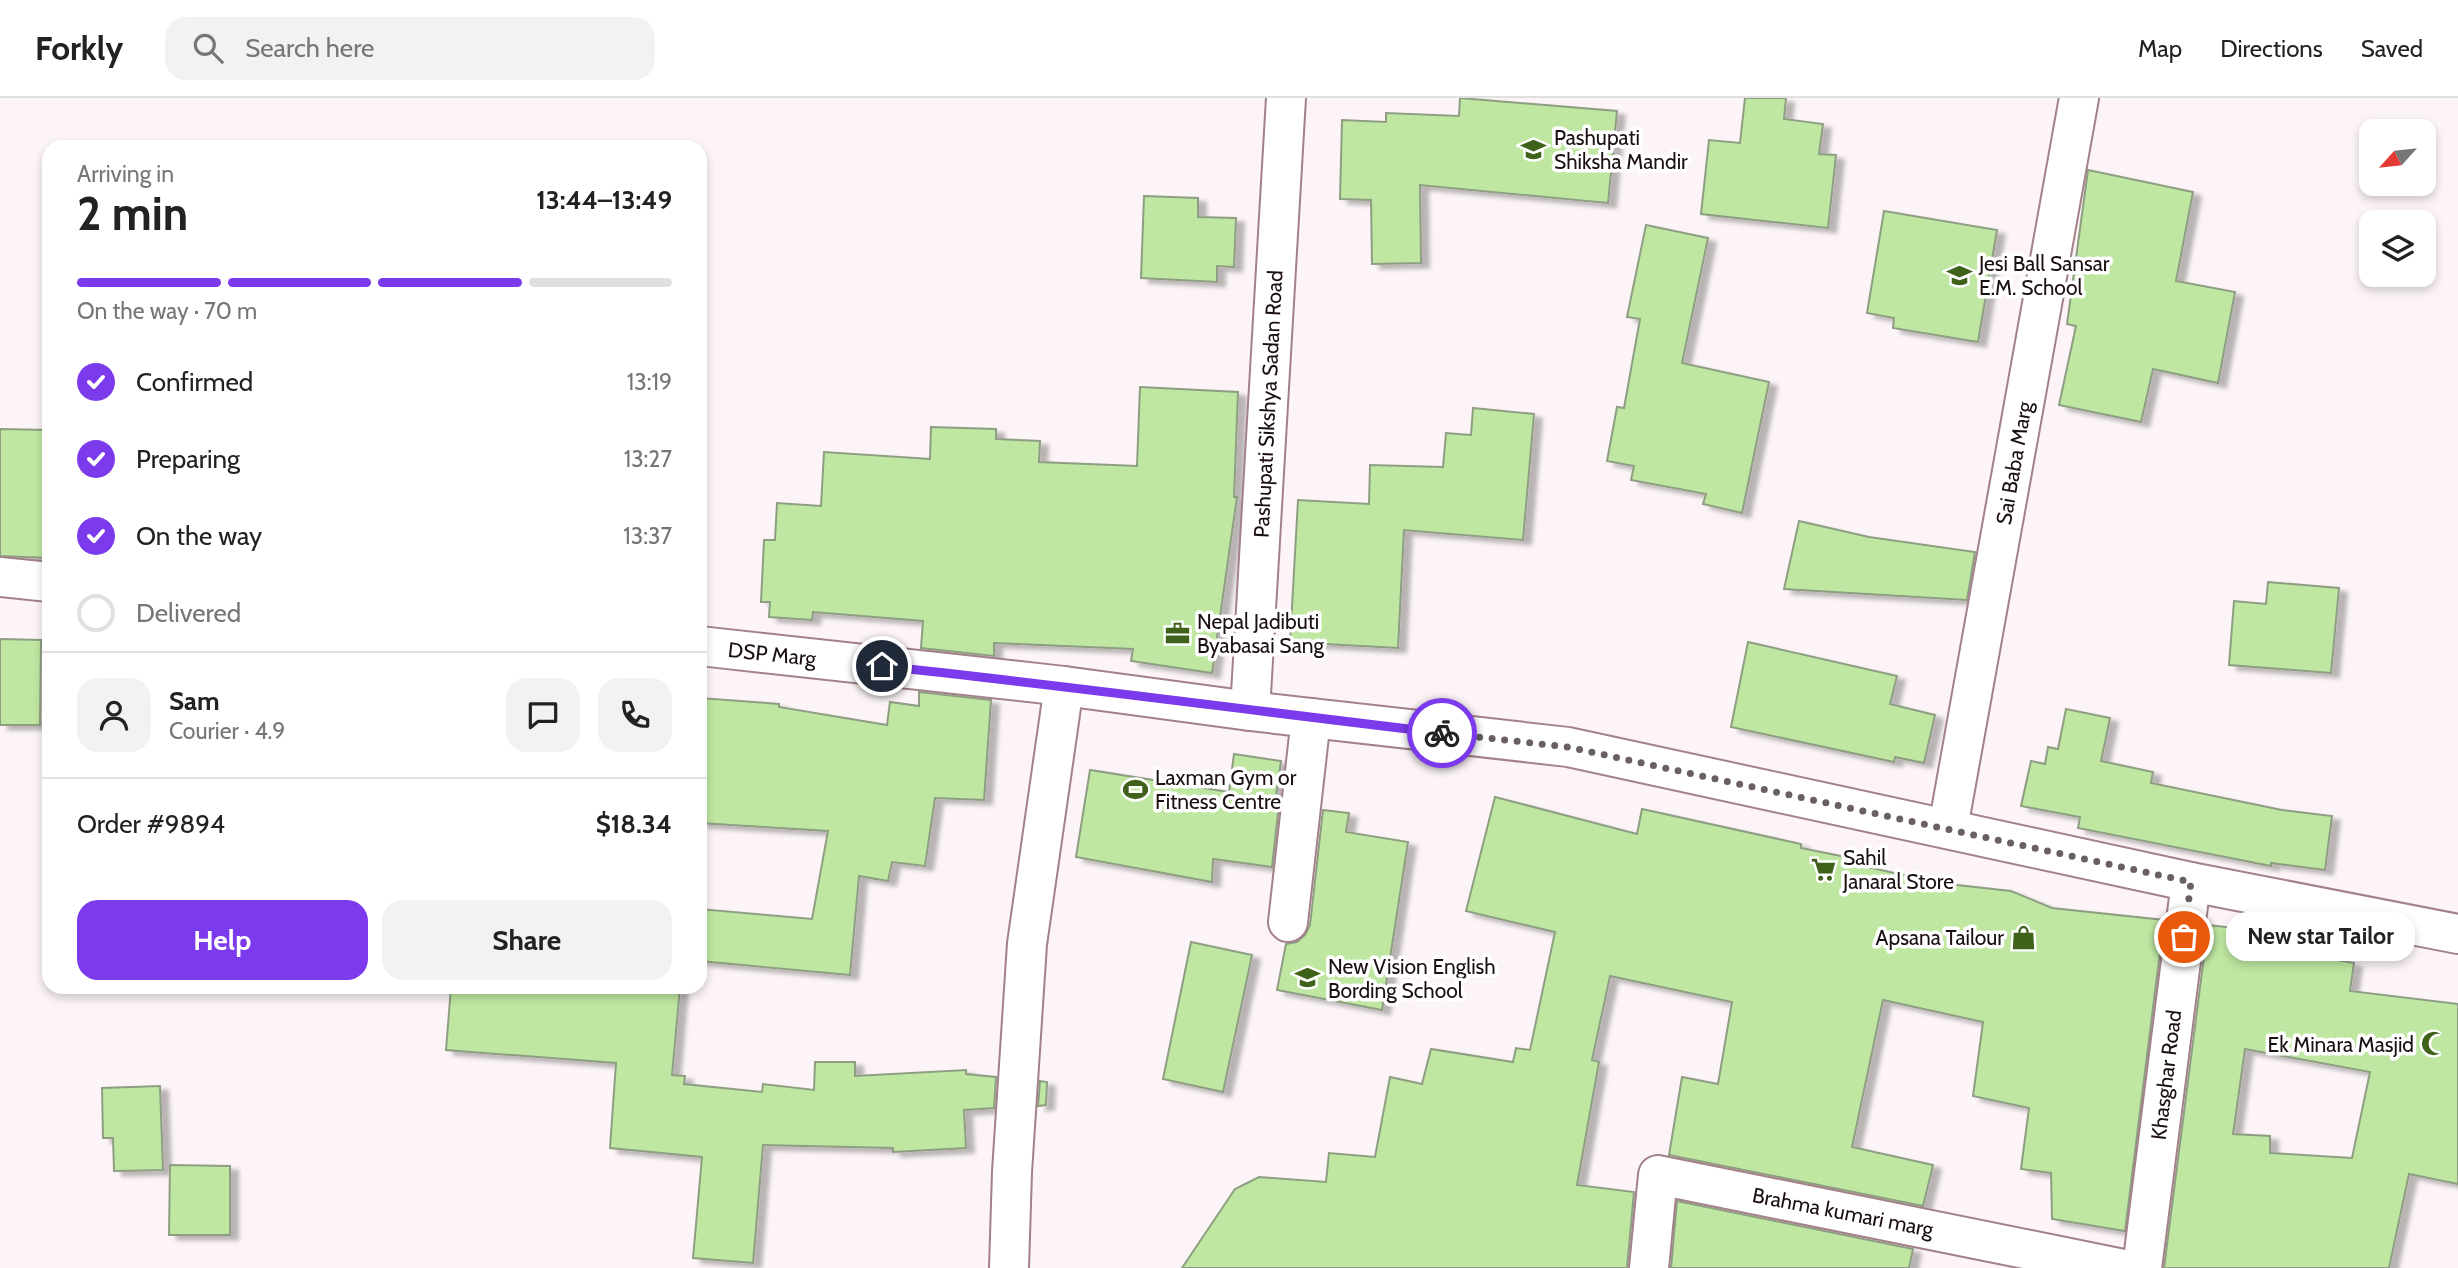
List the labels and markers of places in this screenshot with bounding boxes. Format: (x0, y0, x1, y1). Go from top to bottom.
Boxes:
place label: Pashupati Shiksha Mandir (1554, 125, 1688, 174)
school or university icon: Pashupati Shiksha Mandir (1520, 135, 1548, 163)
place label: Jesi Ball Sansar E.M. School (1978, 251, 2110, 300)
school or university icon: Jesi Ball Sansar E.M. School (1945, 261, 1973, 289)
place label: Nepal Jadibuti Byabasai Sang (1197, 609, 1324, 658)
office icon: Nepal Jadibuti Byabasai Sang (1163, 619, 1191, 647)
pin (852, 636, 912, 696)
place label: Laxman Gym or Fitness Centre (1155, 765, 1297, 814)
sports icon: Laxman Gym or Fitness Centre (1121, 775, 1149, 803)
place label: Sahil Janaral Store (1842, 845, 1954, 894)
supermarket icon: Sahil Janaral Store (1809, 855, 1837, 883)
pin (2154, 907, 2214, 967)
callout: New star Tailor (2226, 912, 2415, 962)
shop icon: Apsana Tailour (2010, 923, 2038, 951)
place label: Apsana Tailour (1876, 925, 2004, 950)
place label: New Vision English Bording School (1328, 954, 1496, 1003)
school or university icon: New Vision English Bording School (1294, 964, 1322, 992)
mosque icon: Ek Minara Masjid (2420, 1030, 2448, 1058)
place label: Ek Minara Masjid (2268, 1032, 2414, 1058)

